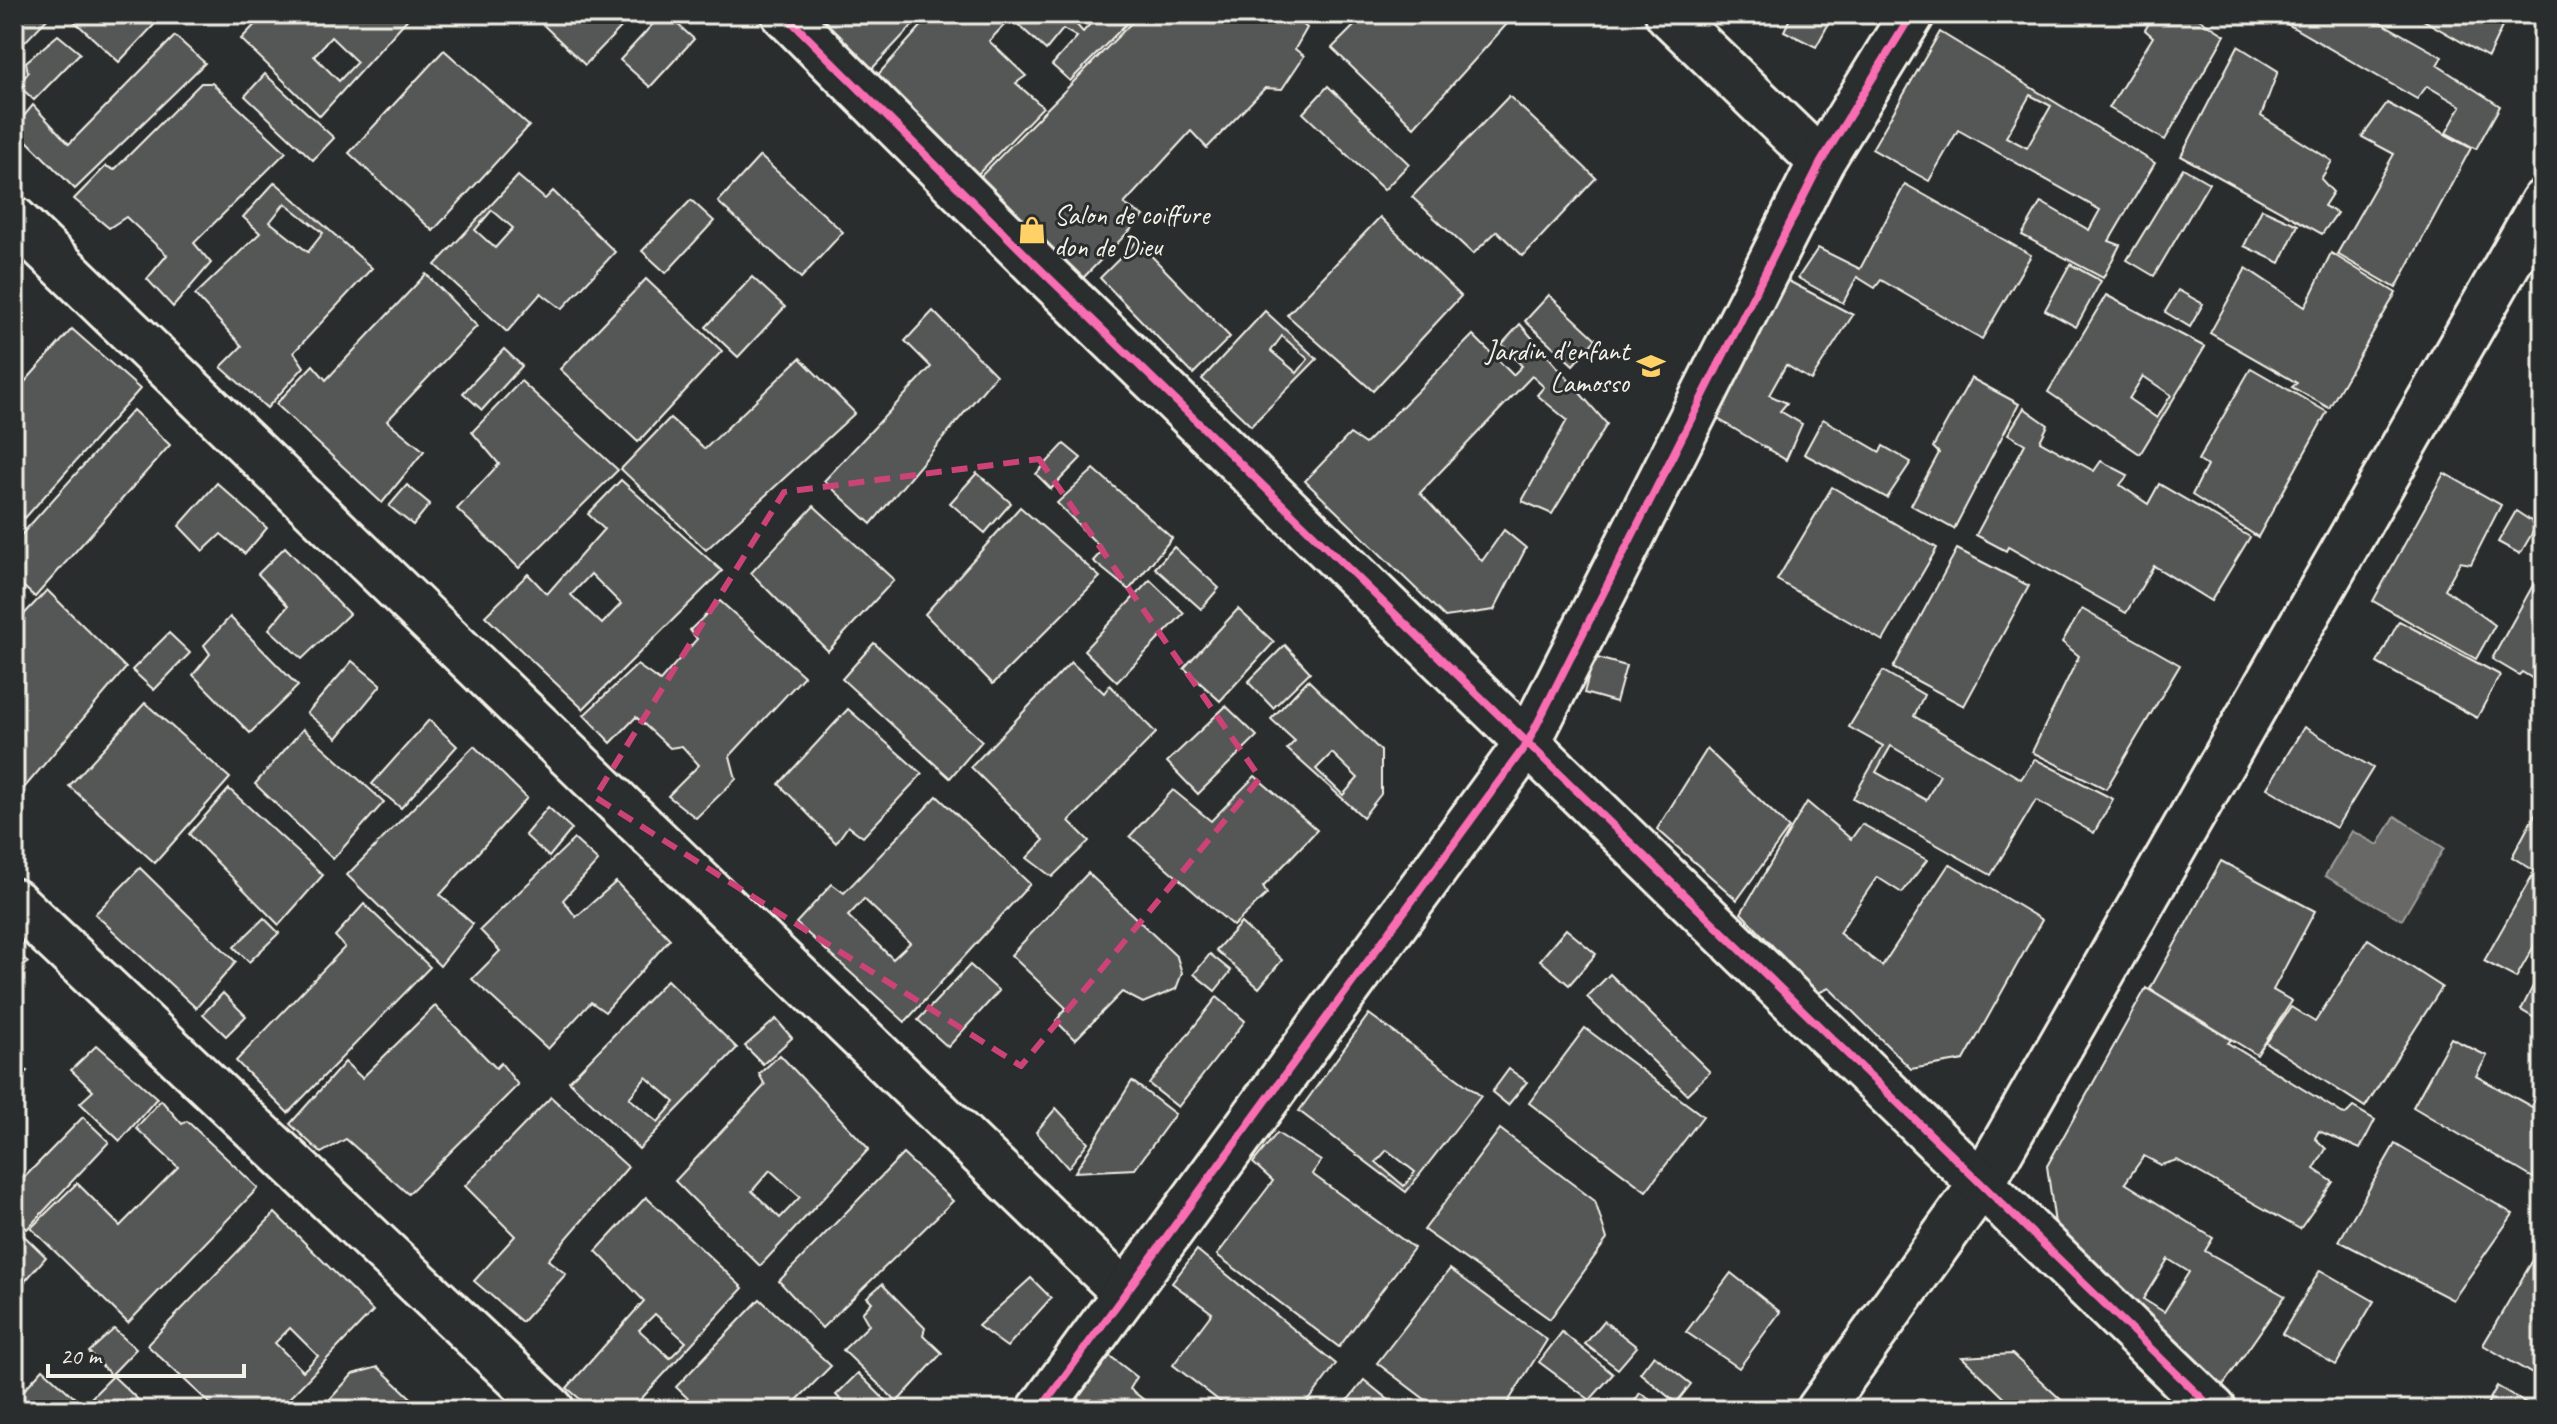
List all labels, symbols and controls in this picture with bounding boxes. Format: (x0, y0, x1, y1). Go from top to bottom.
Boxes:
place label: Salon de coiffure don de Dieu (1054, 197, 1211, 264)
shop icon: Salon de coiffure don de Dieu (1017, 215, 1047, 245)
place label: Jardin d'enfant Lamosso (1484, 333, 1632, 400)
school or university icon: Jardin d'enfant Lamosso (1636, 351, 1666, 381)
scale bar (48, 1328, 244, 1378)
text: 20 m (60, 1341, 103, 1371)

